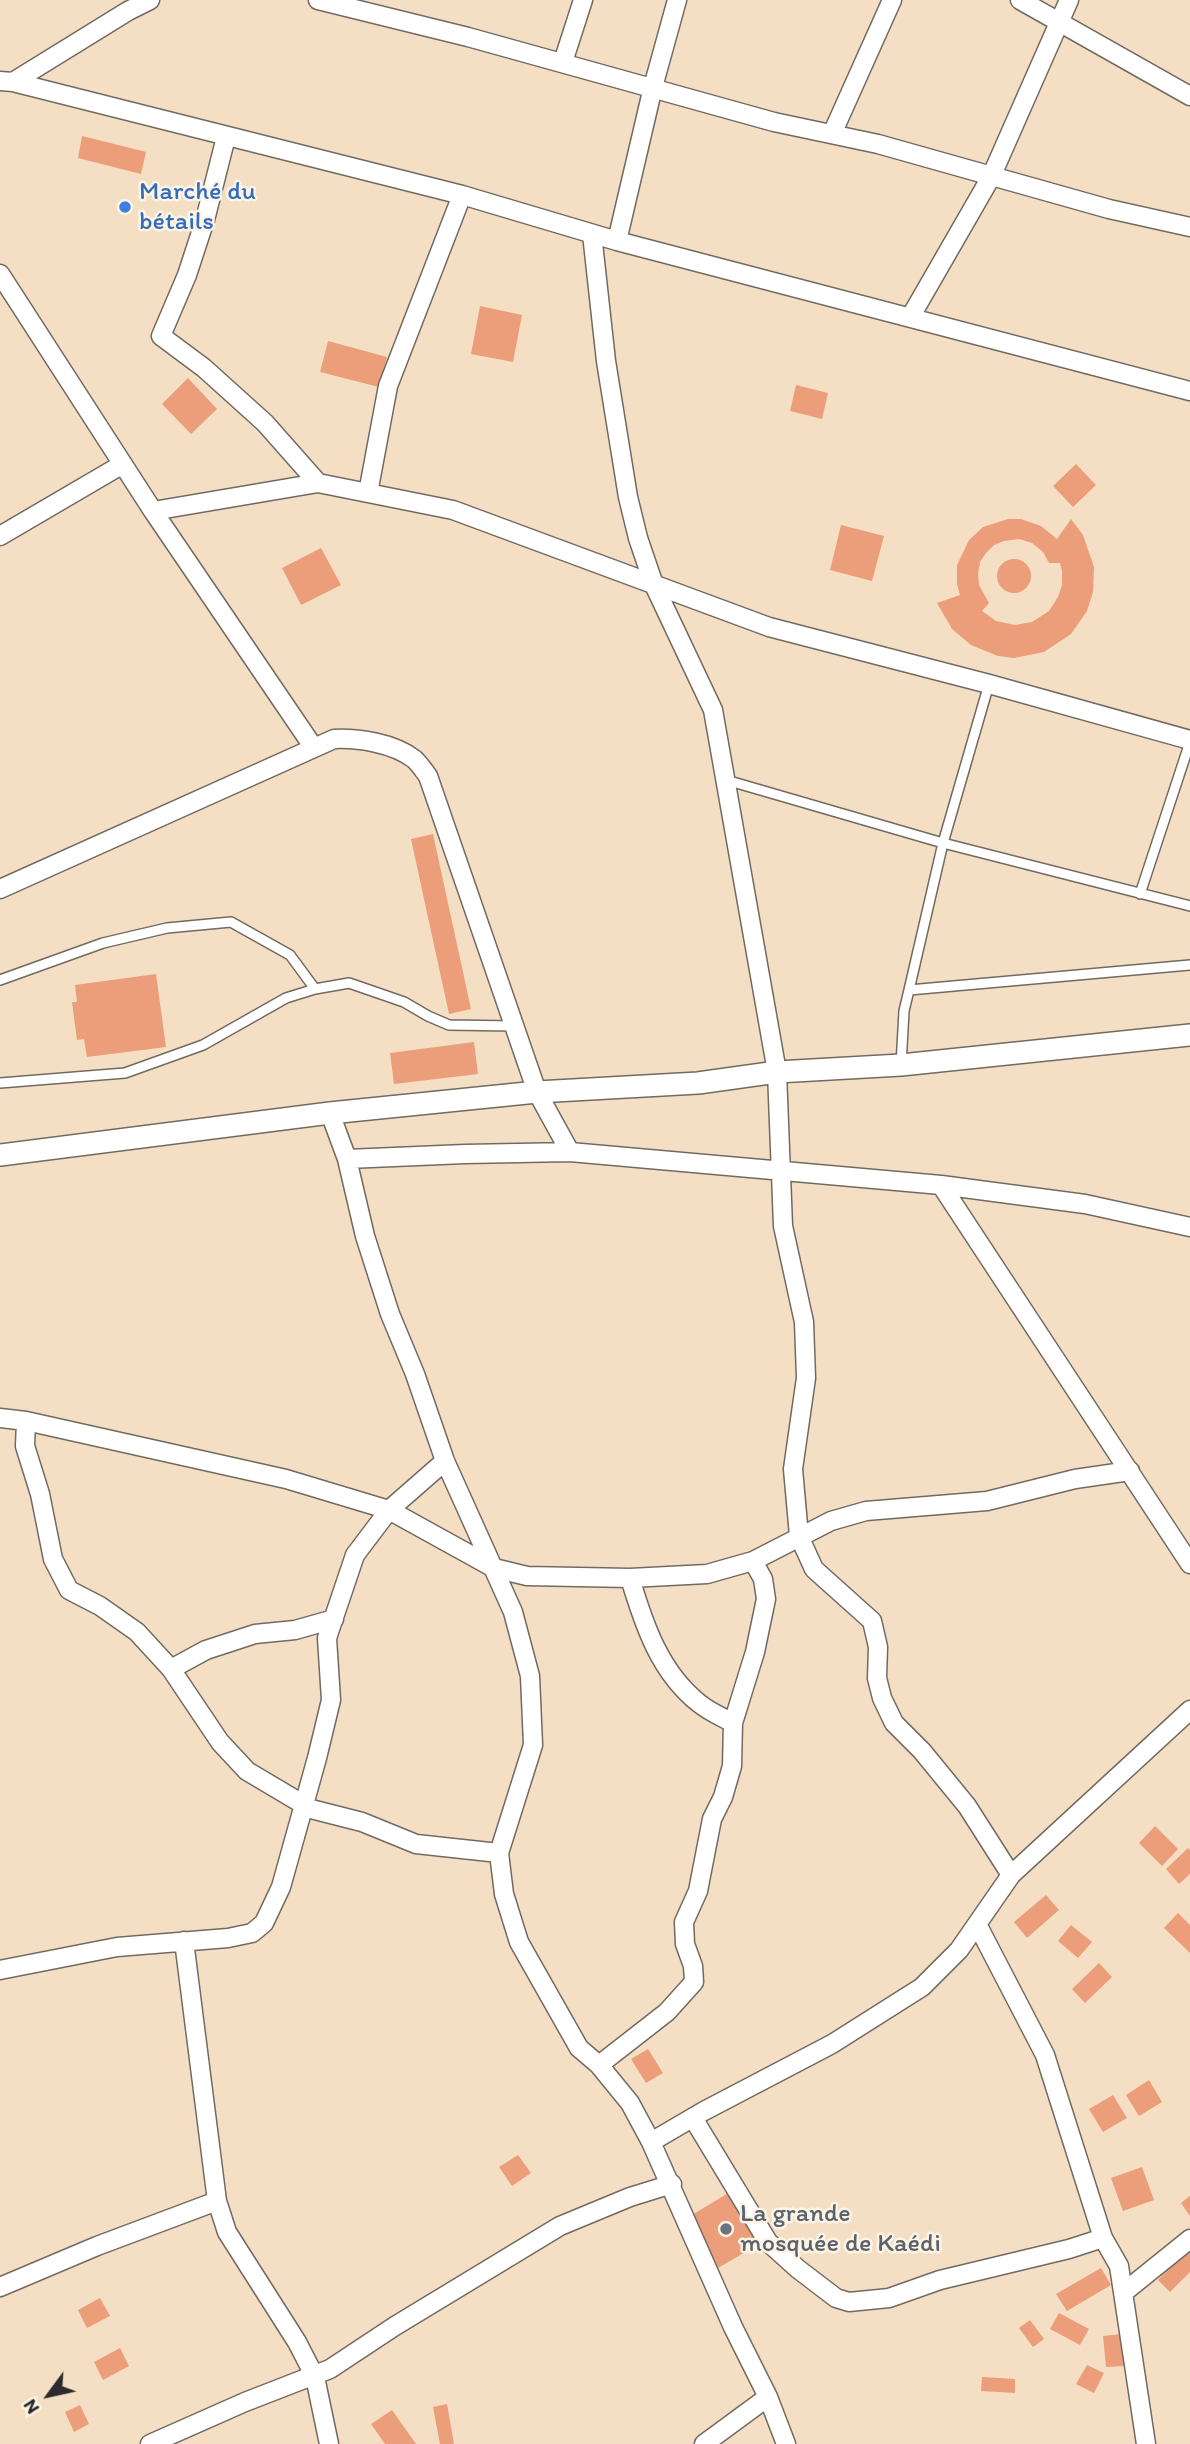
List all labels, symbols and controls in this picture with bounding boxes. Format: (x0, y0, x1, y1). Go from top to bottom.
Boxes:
place label: Marché du bétails (139, 176, 256, 238)
marker: Marché du bétails (117, 199, 133, 215)
place label: La grande mosquée de Kaédi (740, 2198, 941, 2260)
marker: La grande mosquée de Kaédi (718, 2221, 734, 2237)
north arrow (14, 2360, 84, 2430)
text: N (18, 2395, 44, 2418)

